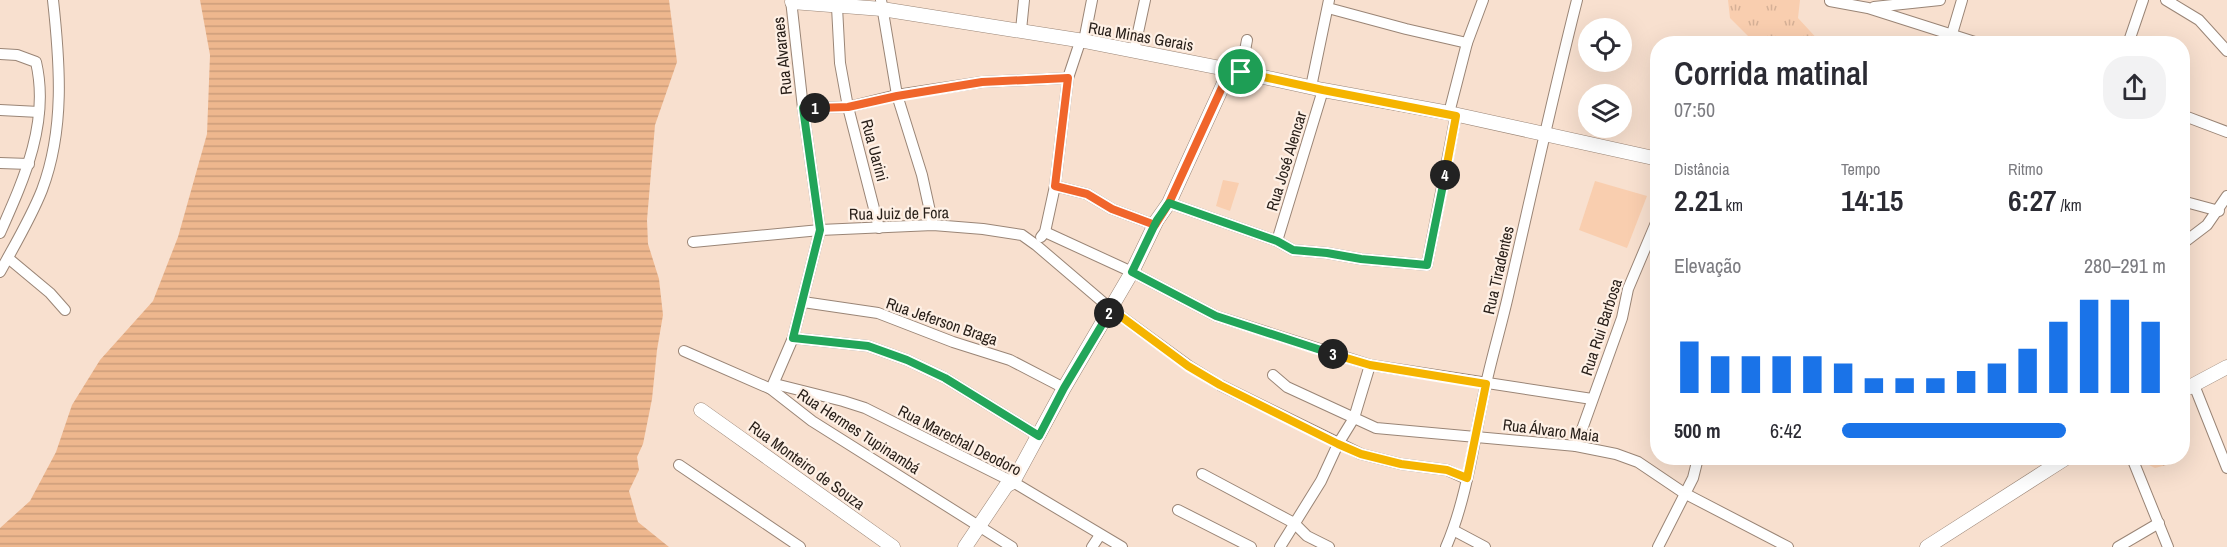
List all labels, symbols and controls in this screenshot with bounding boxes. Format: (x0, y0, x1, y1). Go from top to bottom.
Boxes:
street label: Rua Alvaraes (767, 16, 797, 96)
street label: Rua Minas Gerais (1087, 16, 1195, 56)
map controls (1578, 18, 1632, 138)
button: locate (1578, 18, 1632, 72)
pin (1215, 46, 1266, 97)
text: Corrida matinal (1674, 51, 1868, 95)
icon: arrive (1224, 55, 1257, 88)
button: share (2103, 56, 2166, 119)
button: layers (1578, 84, 1632, 138)
pin: 1 (800, 93, 830, 123)
text: 07:50 (1674, 96, 1715, 123)
text: 1 (811, 97, 819, 119)
street label: Rua José Alencar (1260, 108, 1312, 213)
street label: Rua Uarini (856, 117, 894, 183)
text: Distância (1674, 158, 1729, 180)
text: Tempo (1841, 158, 1880, 180)
text: Ritmo (2008, 158, 2043, 180)
pin: 4 (1430, 160, 1460, 190)
text: 4 (1441, 164, 1449, 186)
text: 2.21 (1674, 180, 1722, 220)
text: 14:15 (1841, 180, 1903, 220)
text: 6:27 (2008, 180, 2057, 220)
text: km (1722, 194, 1743, 216)
text: /km (2057, 194, 2082, 216)
street label: Rua Juiz de Fora (849, 201, 950, 225)
street label: Rua Tiradentes (1477, 224, 1519, 316)
text: Elevação (1674, 252, 1741, 279)
text: 280–291 m (2084, 252, 2166, 279)
street label: Rua Rui Barbosa (1575, 275, 1627, 378)
street label: Rua Jeferson Braga (883, 292, 1001, 351)
pin: 2 (1094, 298, 1124, 328)
text: 2 (1105, 302, 1113, 324)
pin: 3 (1318, 339, 1348, 369)
text: 3 (1329, 343, 1337, 365)
street label: Rua Hermes Tupinambá (793, 383, 925, 479)
street label: Rua Marechal Deodoro (895, 399, 1025, 481)
street label: Rua Álvaro Maia (1502, 413, 1601, 447)
street label: Rua Monteiro de Souza (744, 415, 870, 515)
text: 500 m (1674, 417, 1721, 444)
text: 6:42 (1770, 417, 1802, 444)

